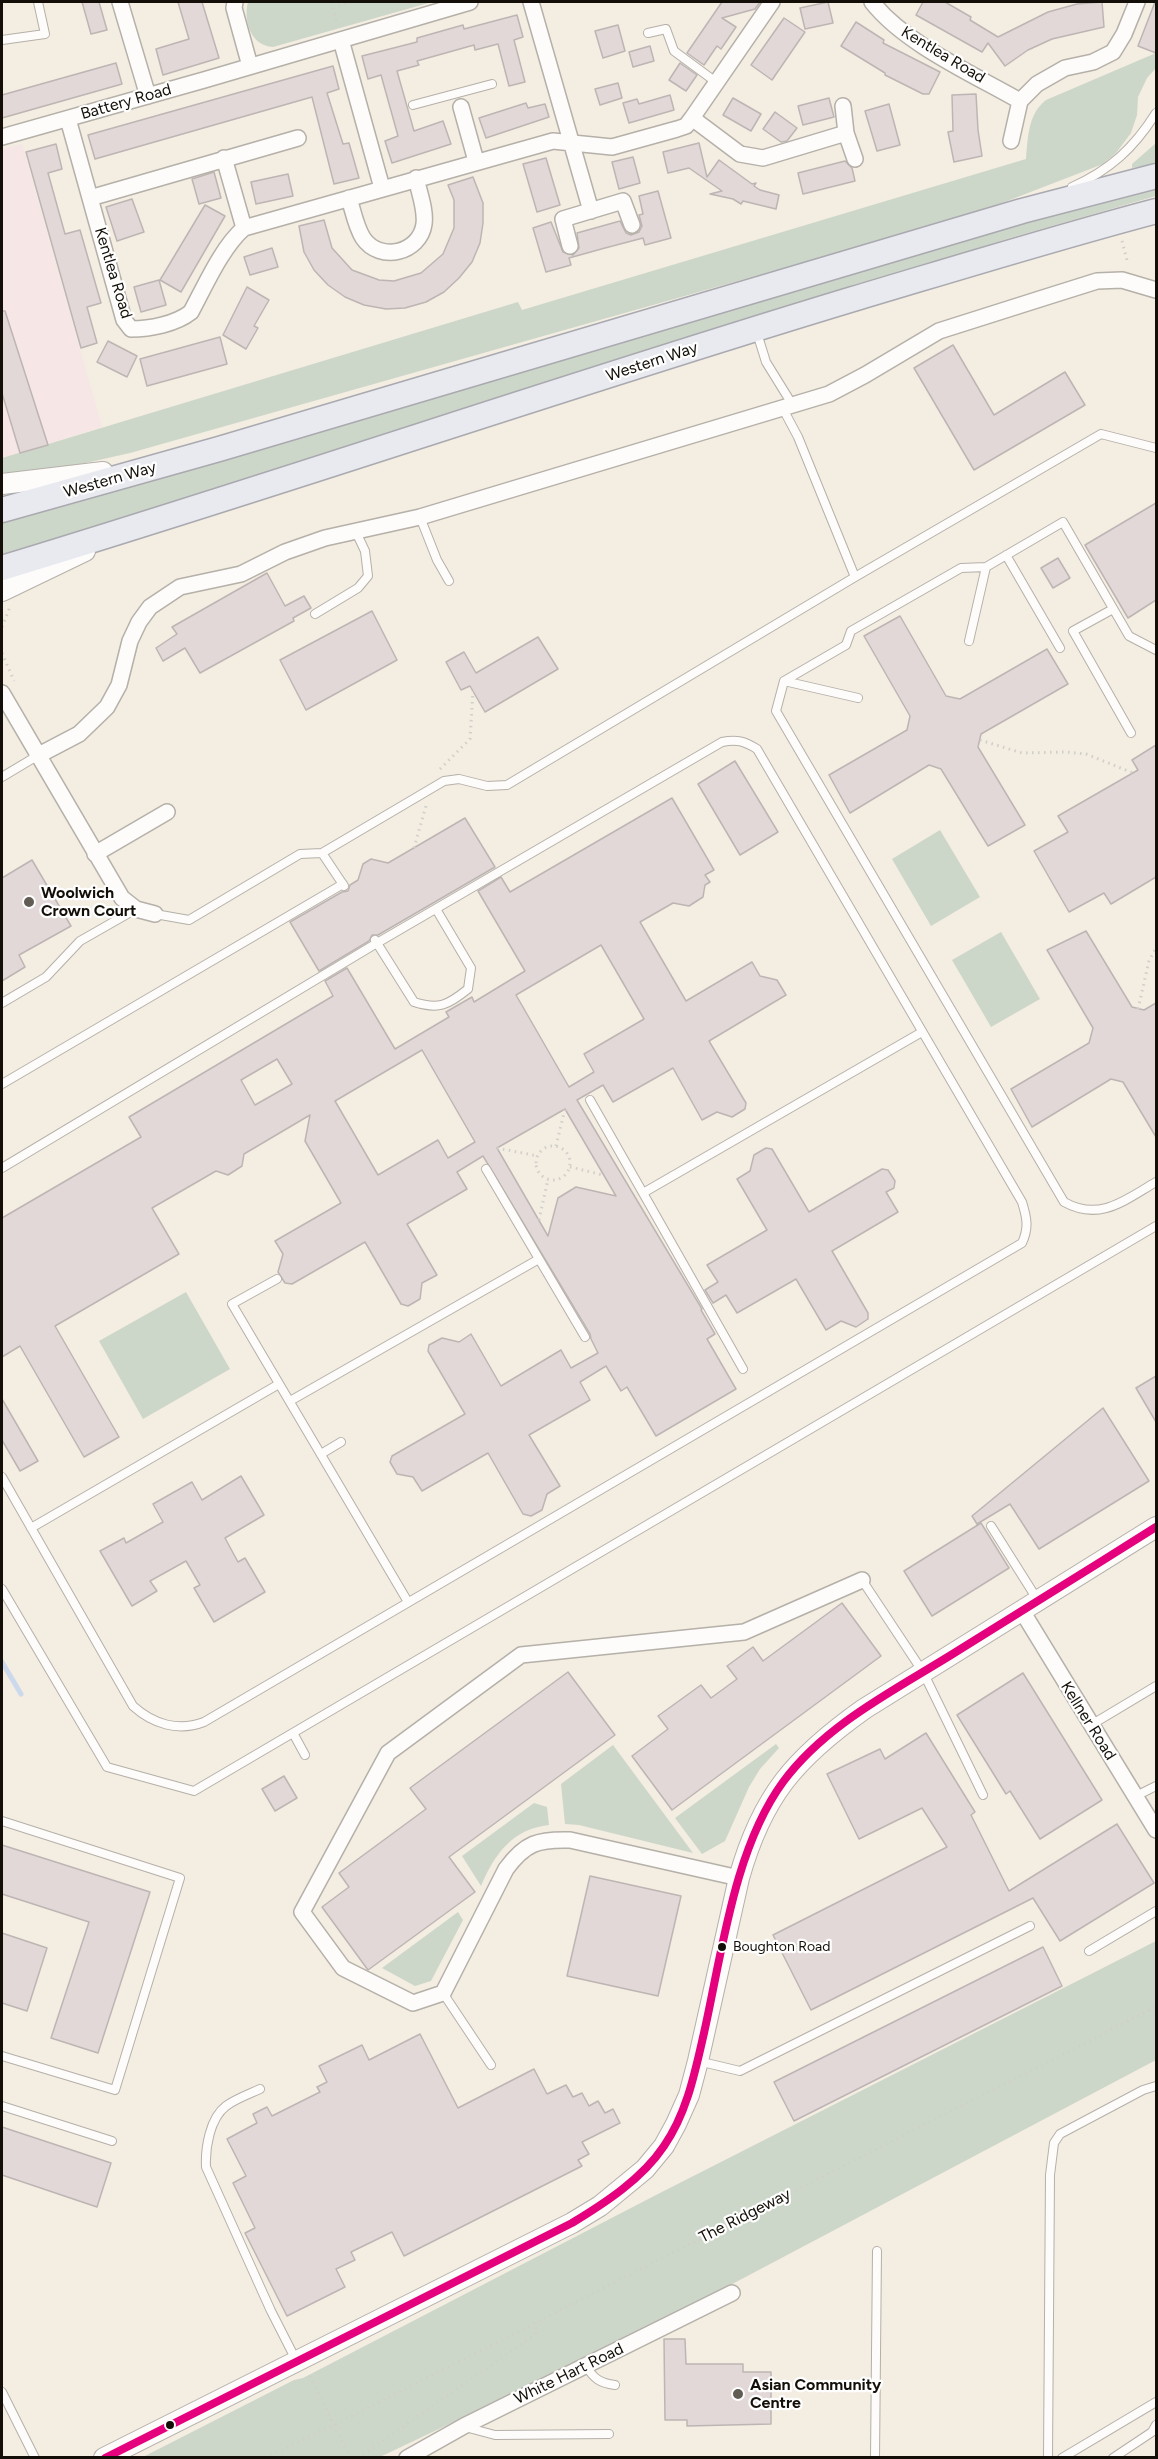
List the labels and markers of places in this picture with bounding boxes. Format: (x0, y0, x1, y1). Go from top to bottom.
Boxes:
place label: Woolwich Crown Court (41, 883, 136, 921)
marker: Woolwich Crown Court (22, 895, 36, 909)
place label: Boughton Road (733, 1939, 830, 1955)
marker: Boughton Road (716, 1941, 728, 1953)
place label: Asian Community Centre (750, 2375, 881, 2413)
marker: Asian Community Centre (731, 2387, 745, 2401)
unlabelled marker (164, 2419, 176, 2431)

